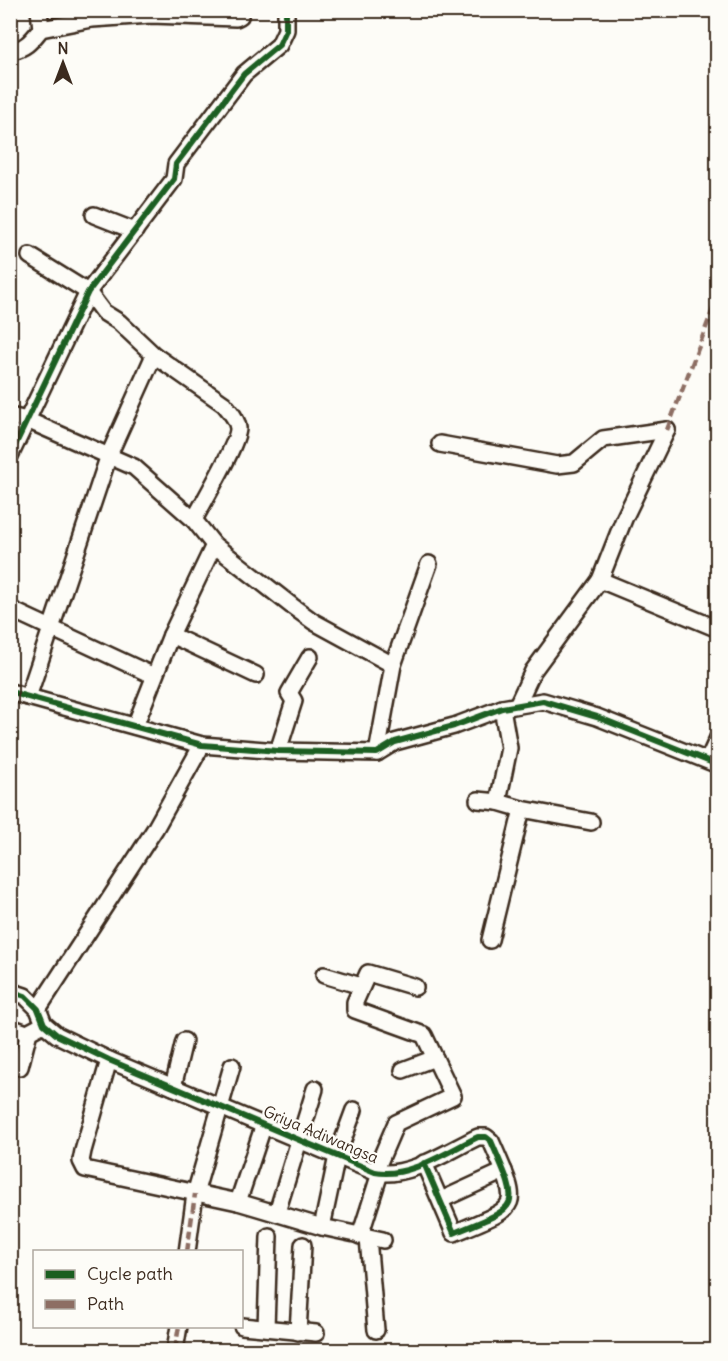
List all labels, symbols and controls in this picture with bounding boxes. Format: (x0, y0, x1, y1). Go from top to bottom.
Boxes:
north arrow (33, 33, 93, 93)
text: N (57, 38, 69, 58)
street label: Griya Adiwangsa (260, 1101, 382, 1167)
legend (33, 1250, 243, 1328)
text: Cycle path (87, 1262, 173, 1285)
text: Path (87, 1292, 124, 1315)

